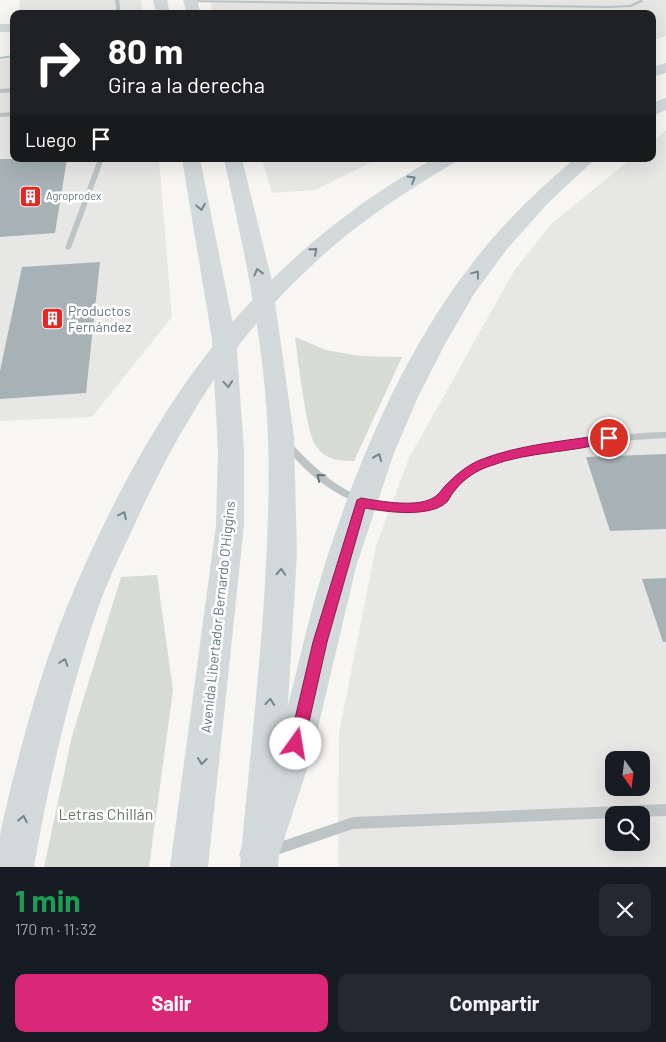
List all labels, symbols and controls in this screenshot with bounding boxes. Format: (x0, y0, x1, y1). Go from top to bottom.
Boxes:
text: 80 m (108, 29, 183, 71)
icon: right (25, 30, 90, 95)
text: Gira a la derecha (108, 71, 265, 97)
icon: arrive (87, 125, 115, 153)
text: Luego (25, 128, 77, 151)
one-way arrow (406, 175, 415, 185)
building icon: Agroprodex (18, 184, 42, 208)
place label: Agroprodex (46, 189, 101, 202)
one-way arrow (195, 202, 205, 211)
one-way arrow (308, 248, 317, 257)
one-way arrow (253, 267, 264, 276)
one-way arrow (470, 271, 479, 280)
place label: Productos Fernández (68, 302, 131, 335)
building icon: Productos Fernández (40, 307, 64, 331)
one-way arrow (223, 381, 234, 389)
pin (588, 417, 630, 459)
icon: arrive (595, 424, 623, 452)
one-way arrow (372, 453, 382, 462)
one-way arrow (316, 474, 325, 483)
street label: Avenida Libertador Bernardo O'Higgins (197, 500, 238, 734)
one-way arrow (117, 511, 127, 520)
one-way arrow (276, 567, 287, 575)
one-way arrow (58, 658, 68, 667)
one-way arrow (265, 697, 276, 705)
position arrow (269, 717, 321, 769)
north arrow (605, 751, 650, 796)
map controls (605, 751, 650, 851)
one-way arrow (197, 757, 208, 765)
park label: Letras Chillán (59, 804, 153, 823)
button: search (605, 806, 650, 851)
one-way arrow (17, 815, 27, 823)
text: 1 min (15, 882, 81, 918)
button: close (599, 884, 651, 936)
text: 170 m · 11:32 (15, 919, 97, 938)
button: Salir (15, 974, 328, 1032)
button: Compartir (338, 974, 651, 1032)

